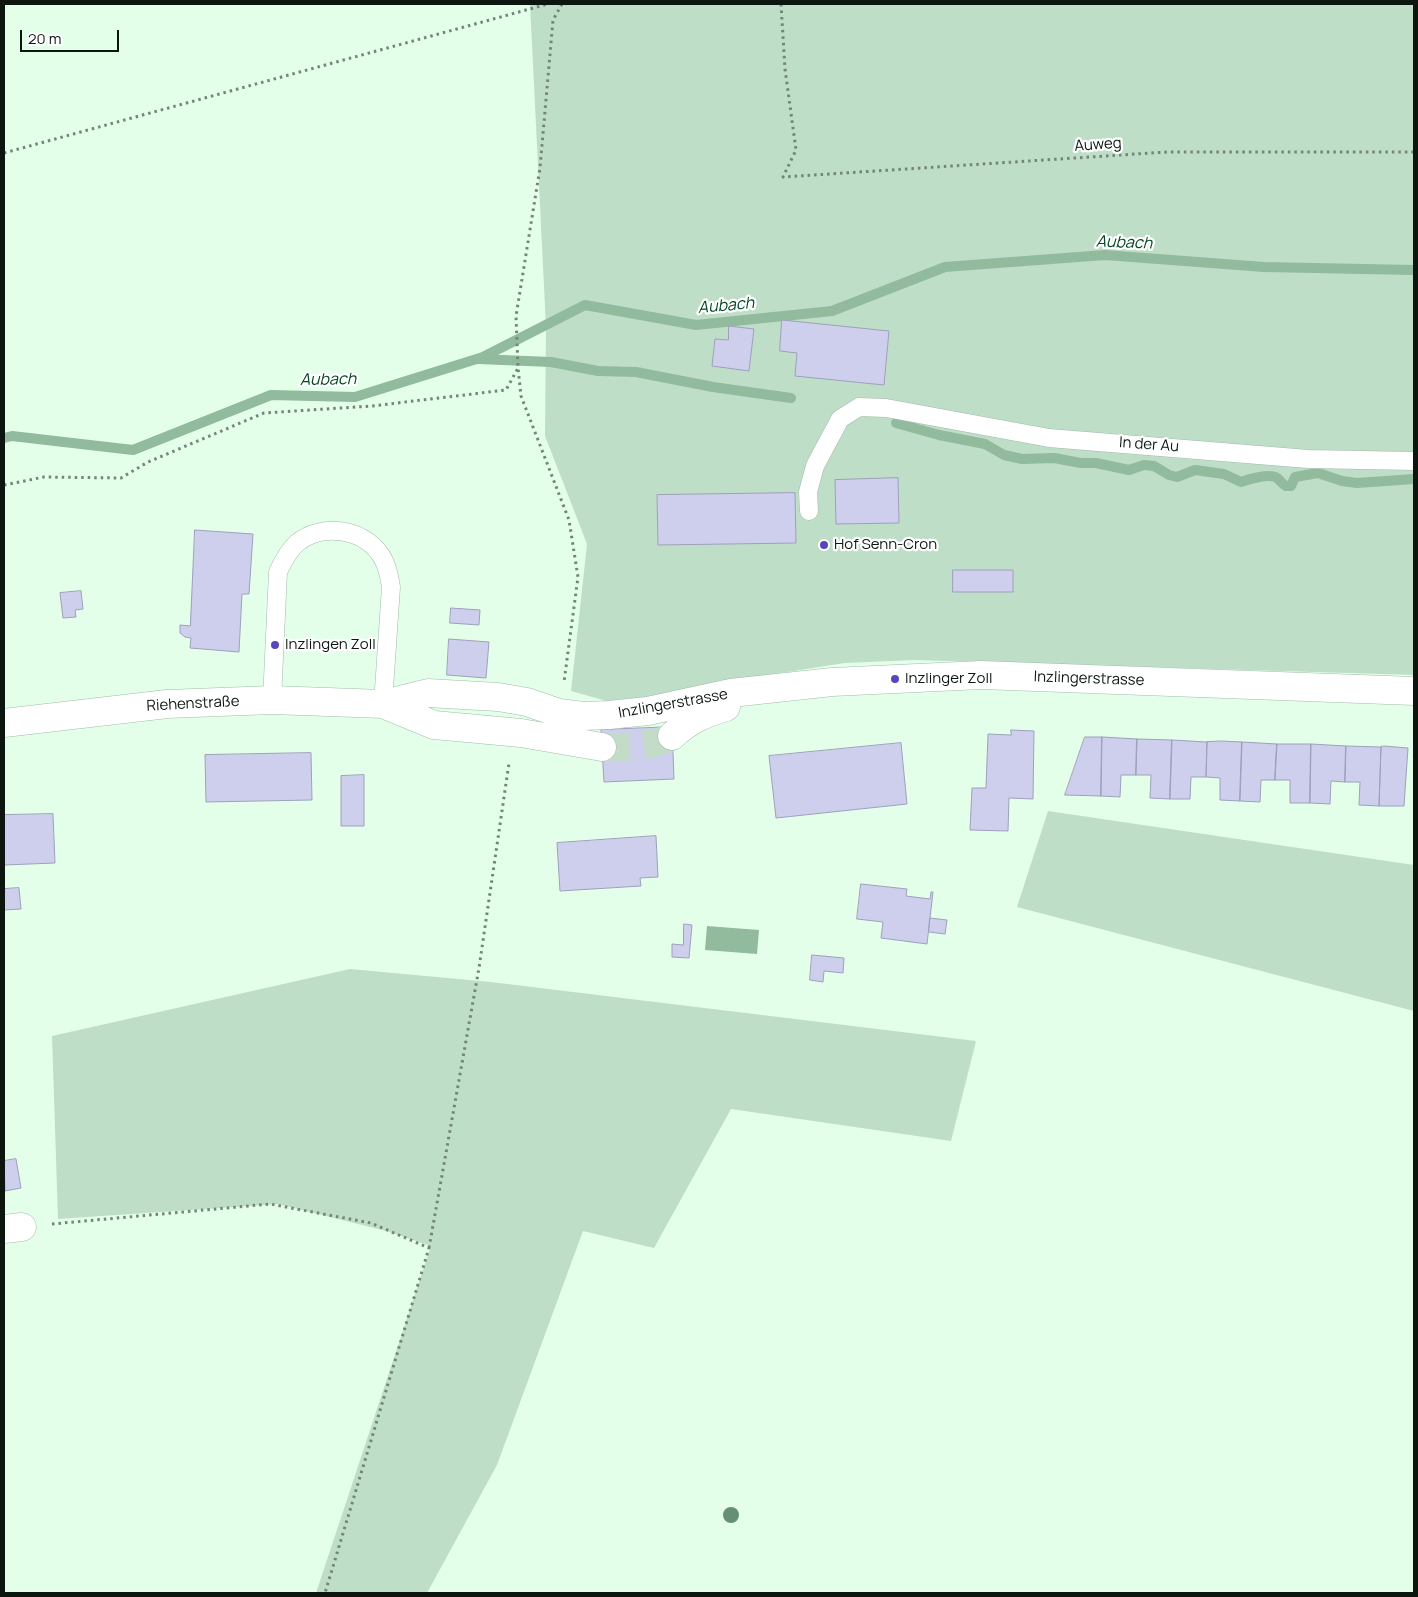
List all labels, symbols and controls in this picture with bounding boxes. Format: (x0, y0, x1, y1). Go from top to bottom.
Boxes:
scale bar (22, 20, 121, 52)
text: 20 m (28, 28, 61, 49)
street label: Auweg (1074, 134, 1122, 156)
water label: Aubach (1096, 232, 1152, 254)
water label: Aubach (697, 294, 755, 318)
water label: Aubach (300, 370, 356, 390)
street label: In der Au (1119, 434, 1179, 456)
place label: Hof Senn-Cron (834, 536, 937, 554)
marker: Hof Senn-Cron (818, 539, 830, 551)
place label: Inzlingen Zoll (285, 636, 376, 654)
marker: Inzlingen Zoll (269, 639, 281, 651)
street label: Inzlingerstrasse (1033, 668, 1145, 690)
place label: Inzlinger Zoll (905, 670, 992, 688)
marker: Inzlinger Zoll (889, 673, 901, 685)
street label: Inzlingerstrasse (617, 686, 729, 722)
street label: Riehenstraße (146, 693, 240, 715)

